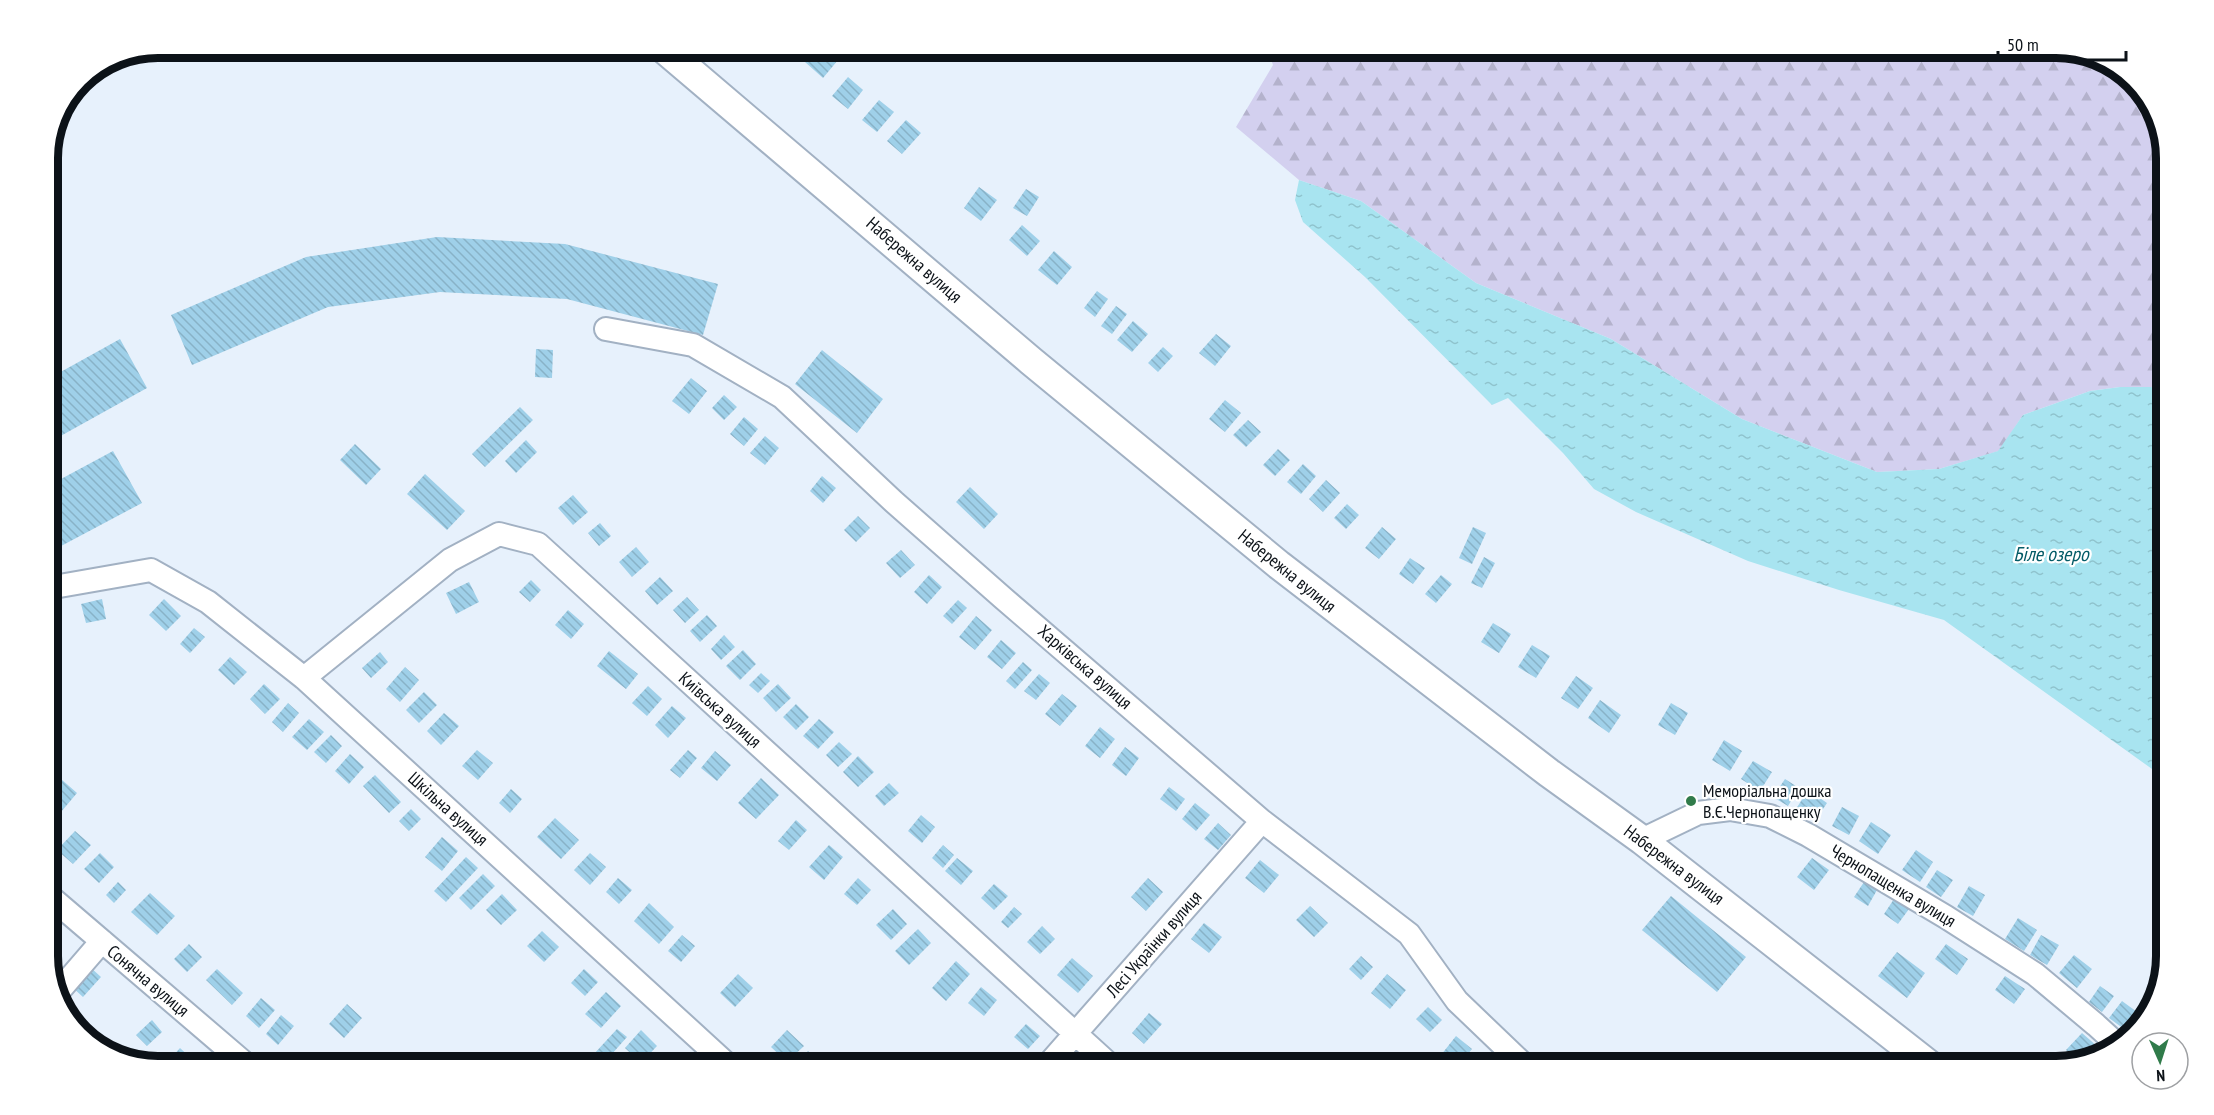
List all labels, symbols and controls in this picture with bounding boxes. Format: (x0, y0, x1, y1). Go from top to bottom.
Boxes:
scale bar (1998, 24, 2126, 62)
text: 50 m (2007, 33, 2039, 56)
street label: Набережна вулиця (862, 212, 967, 308)
street label: Набережна вулиця (1234, 524, 1341, 617)
water label: Біле озеро (2013, 541, 2090, 567)
street label: Харківська вулиця (1034, 619, 1137, 714)
street label: Київська вулиця (674, 667, 766, 753)
street label: Шкільна вулиця (403, 767, 493, 851)
place label: Меморіальна дошка В.Є.Чернопащенку (1703, 779, 1831, 823)
marker: Меморіальна дошка В.Є.Чернопащенку (1684, 794, 1698, 808)
street label: Набережна вулиця (1620, 819, 1729, 910)
street label: Чернопащенка вулиця (1826, 839, 1960, 932)
street label: Лесі Українки вулиця (1100, 886, 1206, 1003)
street label: Сонячна вулиця (103, 940, 194, 1022)
north arrow (2130, 1031, 2190, 1091)
text: N (2156, 1066, 2166, 1086)

